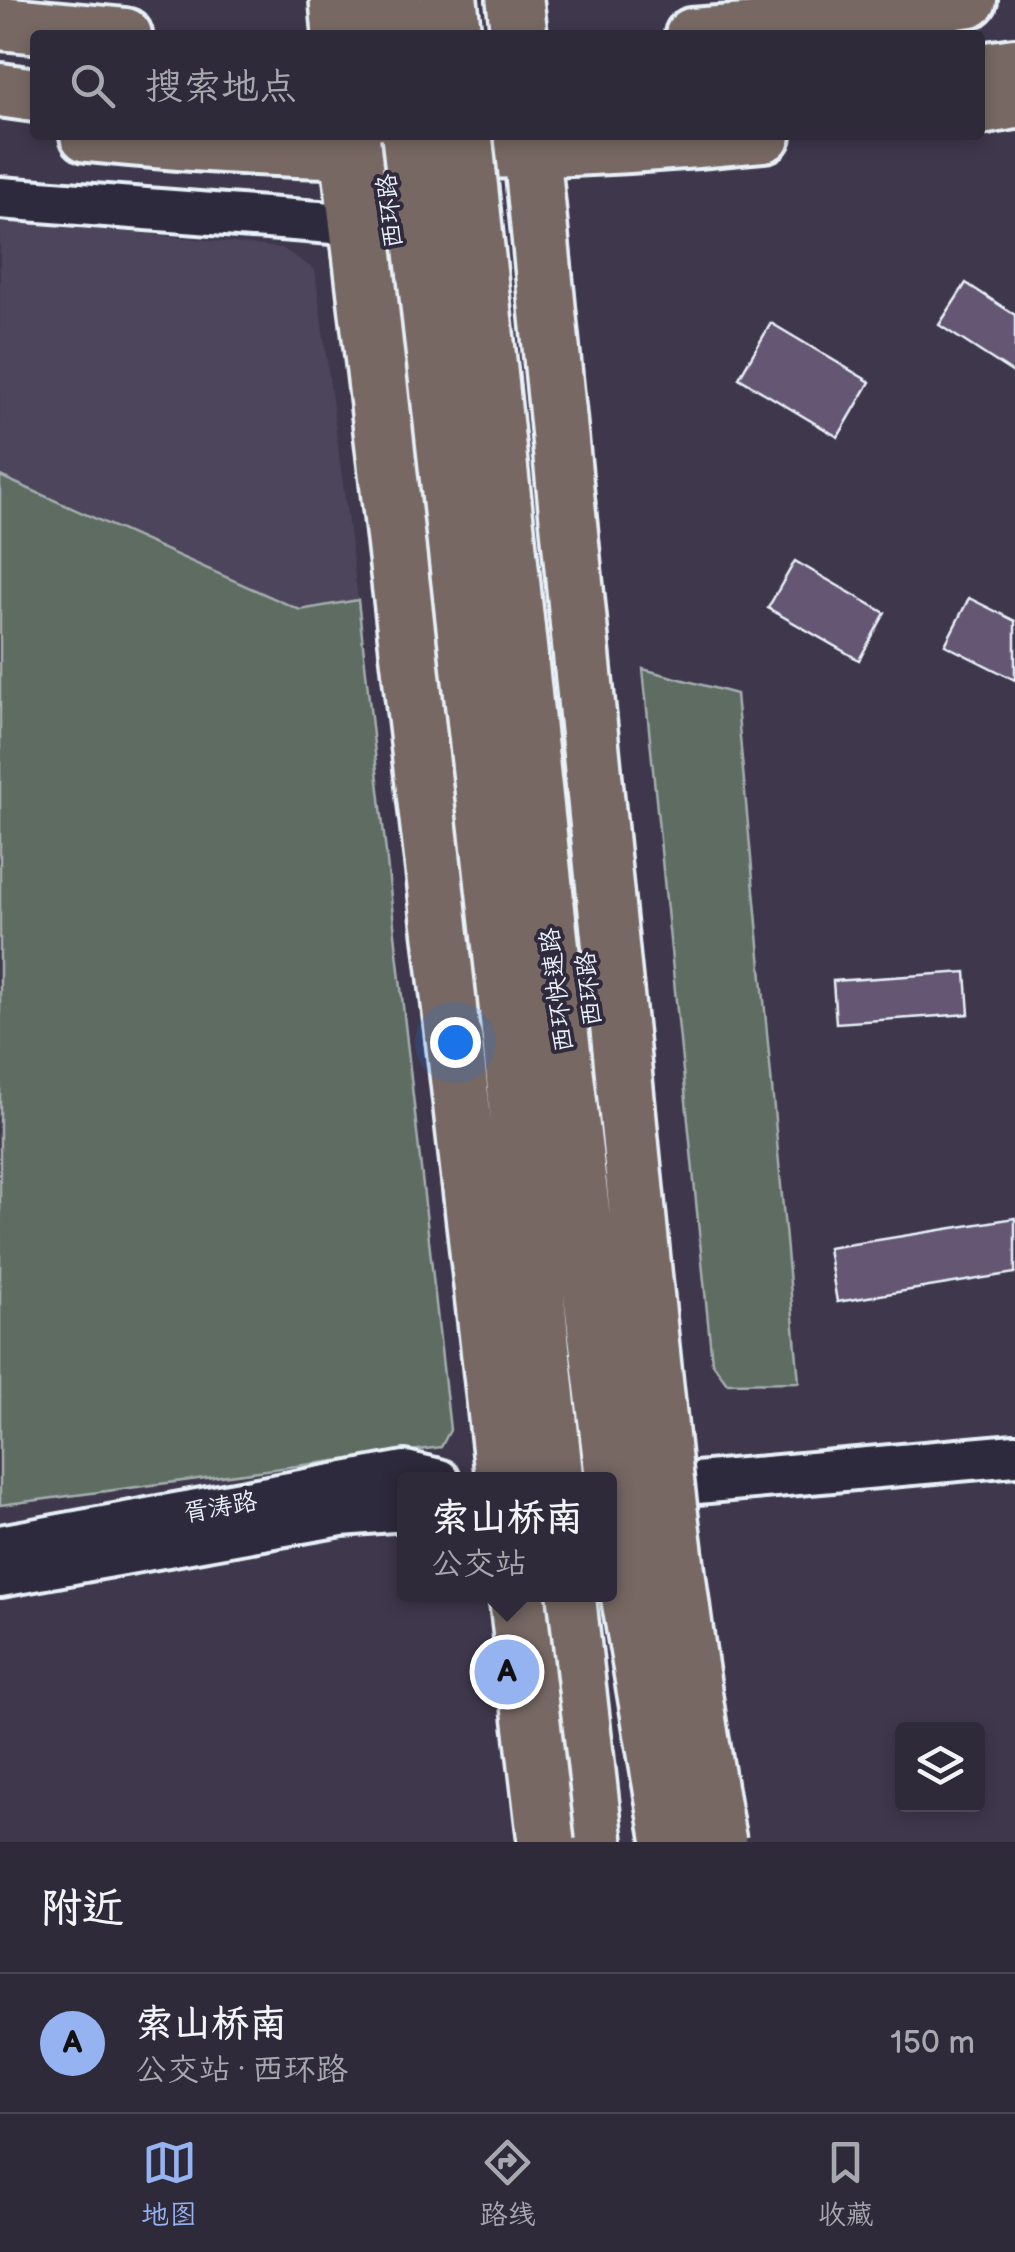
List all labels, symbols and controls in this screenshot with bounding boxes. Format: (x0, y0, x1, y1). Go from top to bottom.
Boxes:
search box (30, 30, 985, 140)
icon: search (65, 58, 120, 113)
text: 搜索地点 (145, 65, 297, 110)
street label: 西环路 (371, 172, 410, 250)
street label: 西环快速路 (534, 926, 580, 1054)
street label: 西环路 (570, 950, 609, 1028)
your location (430, 1017, 481, 1068)
popup (397, 1472, 617, 1602)
street label: 胥涛路 (181, 1486, 260, 1529)
text: 索山桥南 (431, 1496, 583, 1541)
text: 公交站 (431, 1545, 527, 1584)
pin: A (474, 1634, 540, 1710)
map controls (895, 1722, 985, 1812)
button: layers (895, 1722, 985, 1812)
text: 附近 (40, 1884, 124, 1935)
text: 索山桥南 (135, 2002, 287, 2047)
text: A (63, 2024, 82, 2063)
text: 150 m (890, 2024, 975, 2063)
text: 公交站 · 西环路 (135, 2051, 348, 2090)
tab: 地图 (141, 2135, 197, 2232)
tab: 路线 (479, 2135, 536, 2232)
tab: 收藏 (818, 2135, 874, 2232)

